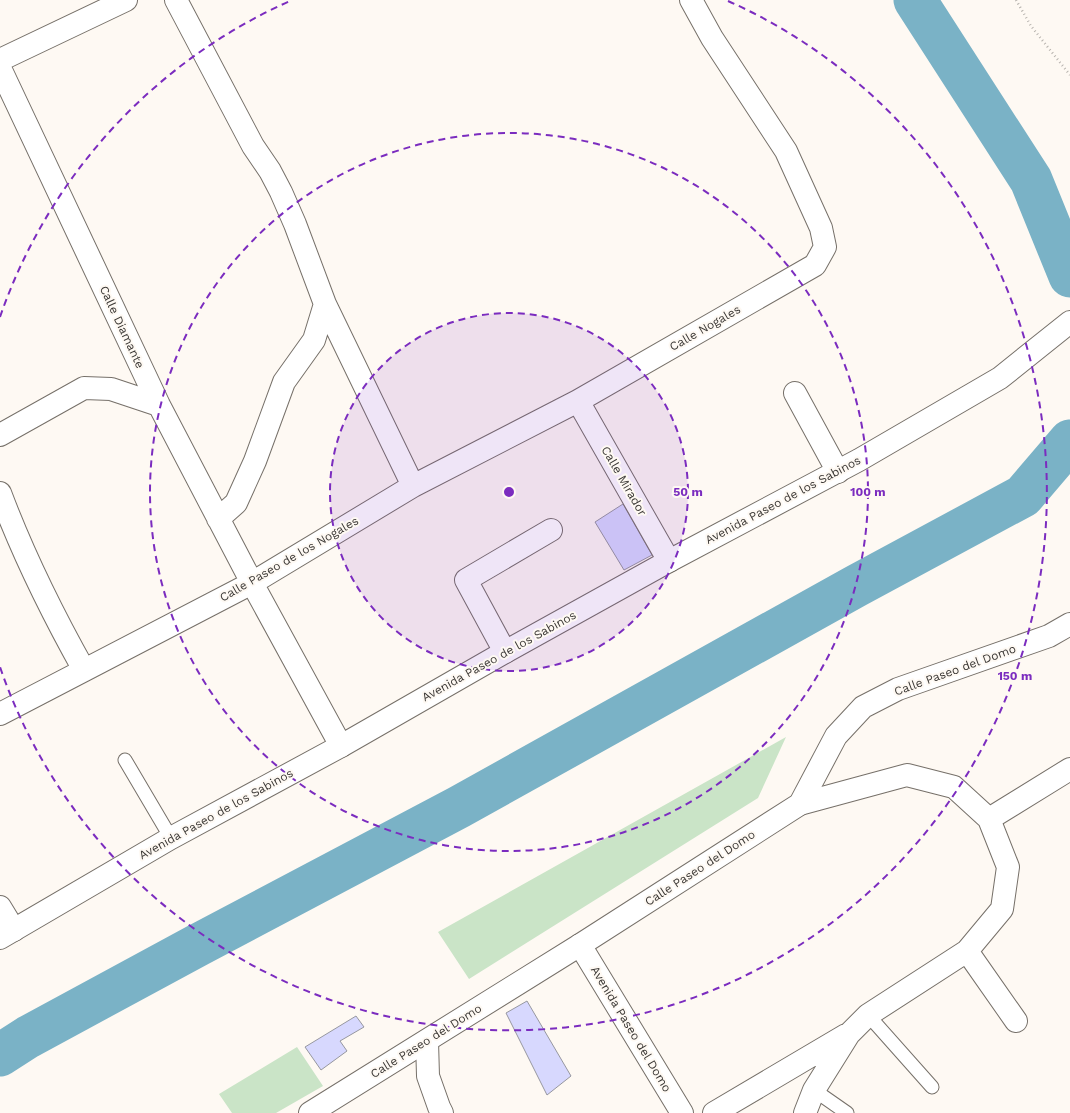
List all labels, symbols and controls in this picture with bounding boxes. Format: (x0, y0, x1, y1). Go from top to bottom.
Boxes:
street label: Calle Diamante (97, 283, 147, 371)
street label: Calle Nogales (667, 302, 743, 354)
street label: Calle Mirador (598, 444, 650, 518)
street label: Avenida Paseo de los Sabinos (703, 453, 863, 547)
centre of rings (502, 485, 516, 499)
text: 50 m (673, 485, 703, 499)
text: 100 m (850, 485, 886, 499)
street label: Calle Paseo de los Nogales (217, 513, 361, 605)
street label: Avenida Paseo de los Sabinos (420, 608, 578, 704)
street label: Calle Paseo del Domo (892, 641, 1018, 699)
text: 150 m (998, 669, 1032, 683)
street label: Avenida Paseo de los Sabinos (137, 766, 295, 862)
street label: Calle Paseo del Domo (642, 827, 758, 909)
street label: Avenida Paseo del Domo (588, 964, 674, 1094)
street label: Calle Paseo del Domo (368, 1001, 484, 1081)

